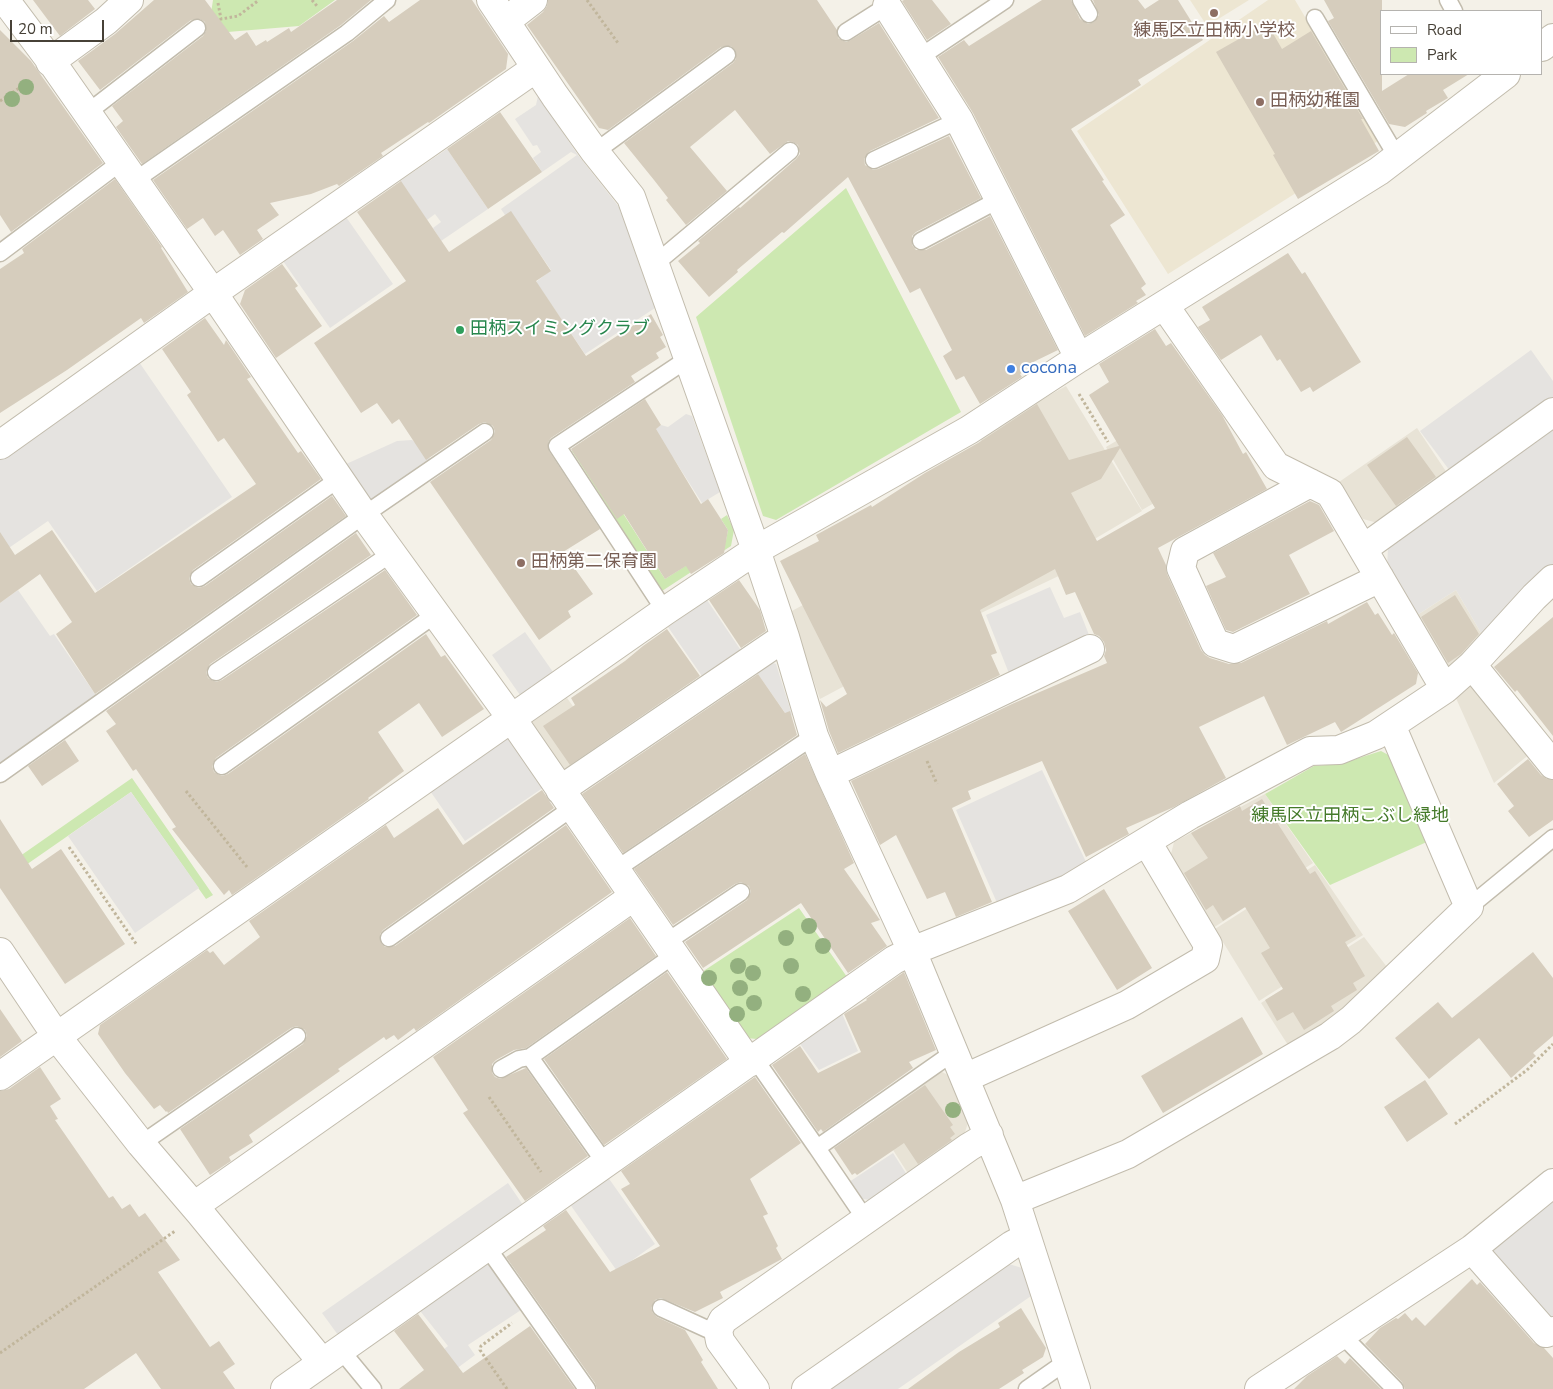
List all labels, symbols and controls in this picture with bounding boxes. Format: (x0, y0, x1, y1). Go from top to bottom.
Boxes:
marker: 練馬区立田柄小学校 (1208, 7, 1220, 19)
scale bar (12, 10, 106, 42)
legend (1380, 10, 1543, 75)
text: 20 m (18, 19, 53, 39)
text: Road (1427, 20, 1462, 40)
place label: 練馬区立田柄小学校 (1133, 21, 1295, 43)
text: Park (1427, 45, 1457, 65)
place label: 田柄幼稚園 (1270, 91, 1360, 113)
marker: 田柄幼稚園 (1254, 96, 1266, 108)
place label: 田柄スイミングクラブ (470, 319, 650, 341)
marker: 田柄スイミングクラブ (454, 324, 466, 336)
place label: cocona (1021, 358, 1077, 380)
marker: cocona (1005, 363, 1017, 375)
place label: 田柄第二保育園 (531, 552, 657, 574)
marker: 田柄第二保育園 (515, 557, 527, 569)
park label: 練馬区立田柄こぶし緑地 (1251, 806, 1449, 828)

